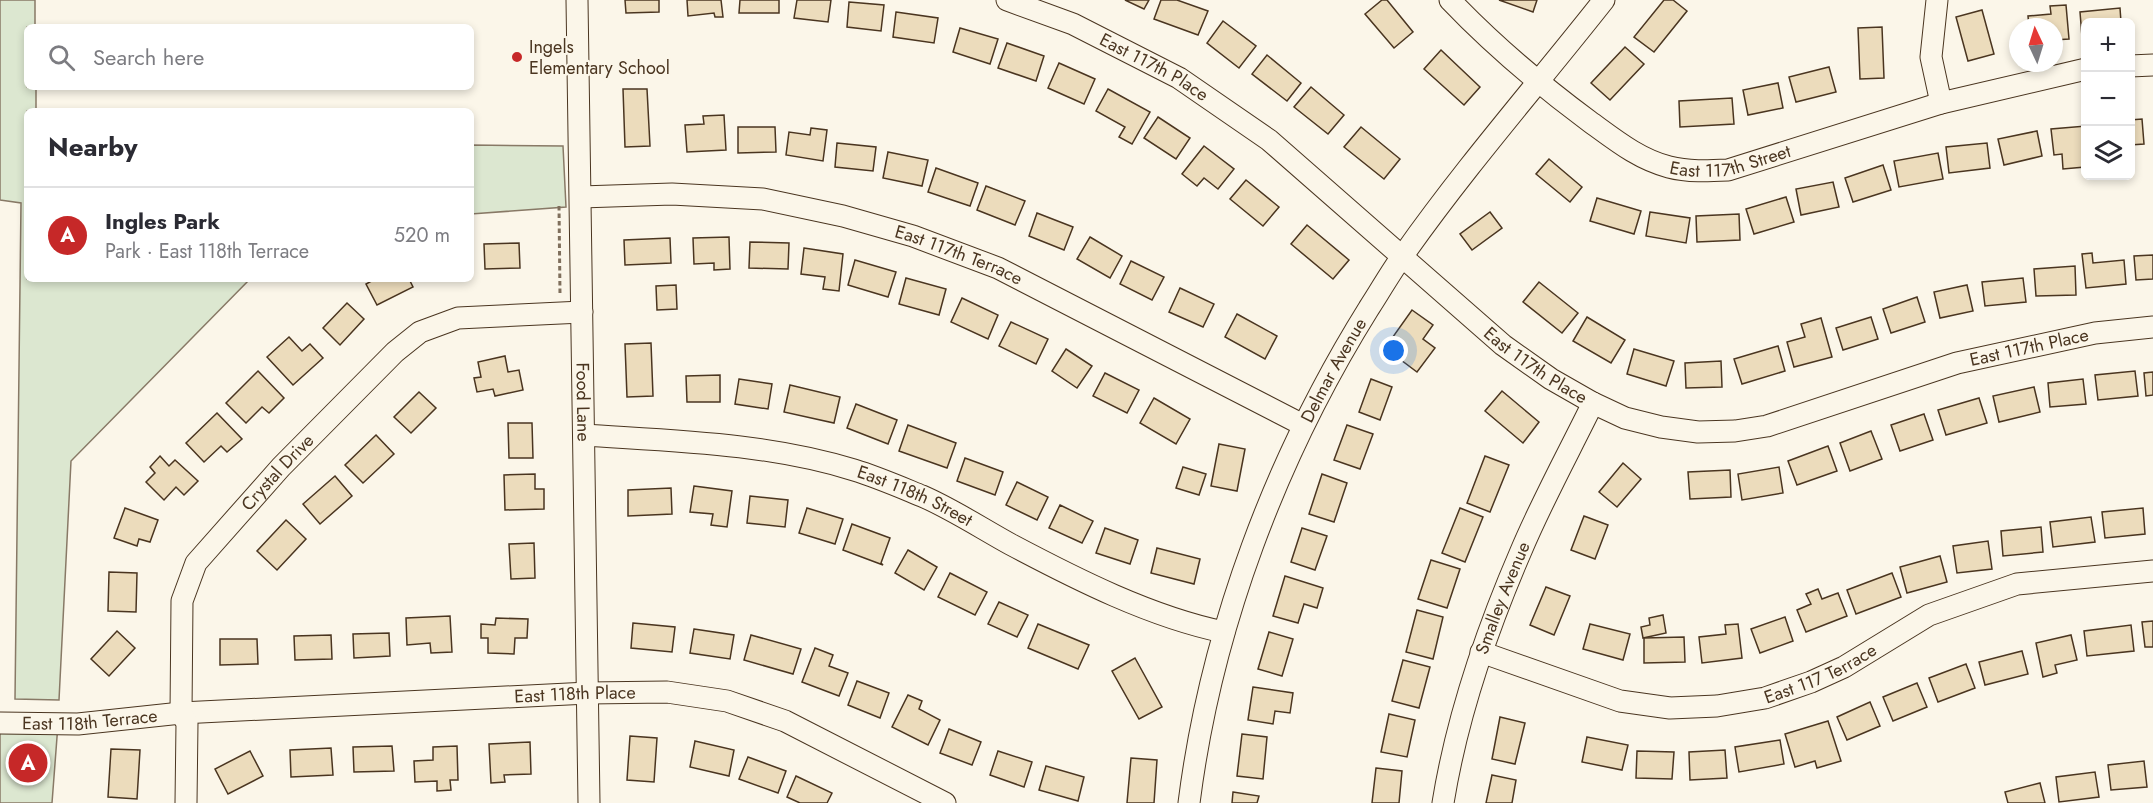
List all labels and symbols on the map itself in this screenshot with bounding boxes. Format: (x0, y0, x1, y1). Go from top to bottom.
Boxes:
north arrow (2009, 18, 2063, 72)
street label: East 117th Place (1095, 27, 1214, 108)
place label: Ingels Elementary School (529, 34, 670, 81)
marker: Ingels Elementary School (510, 50, 524, 64)
street label: East 117th Street (1667, 138, 1795, 184)
street label: East 117th Terrace (892, 218, 1027, 291)
street label: Delmar Avenue (1294, 313, 1373, 427)
street label: East 117th Place (1478, 321, 1592, 410)
street label: East 117th Place (1967, 322, 2091, 373)
your location (1379, 336, 1408, 365)
street label: Food Lane (569, 362, 597, 442)
street label: Crystal Drive (235, 428, 320, 517)
street label: East 118th Street (854, 459, 978, 533)
street label: Smalley Avenue (1469, 537, 1537, 658)
street label: East 117 Terrace (1760, 637, 1882, 710)
street label: East 118th Place (514, 679, 636, 710)
street label: East 118th Terrace (22, 703, 159, 737)
pin: A (9, 740, 48, 786)

